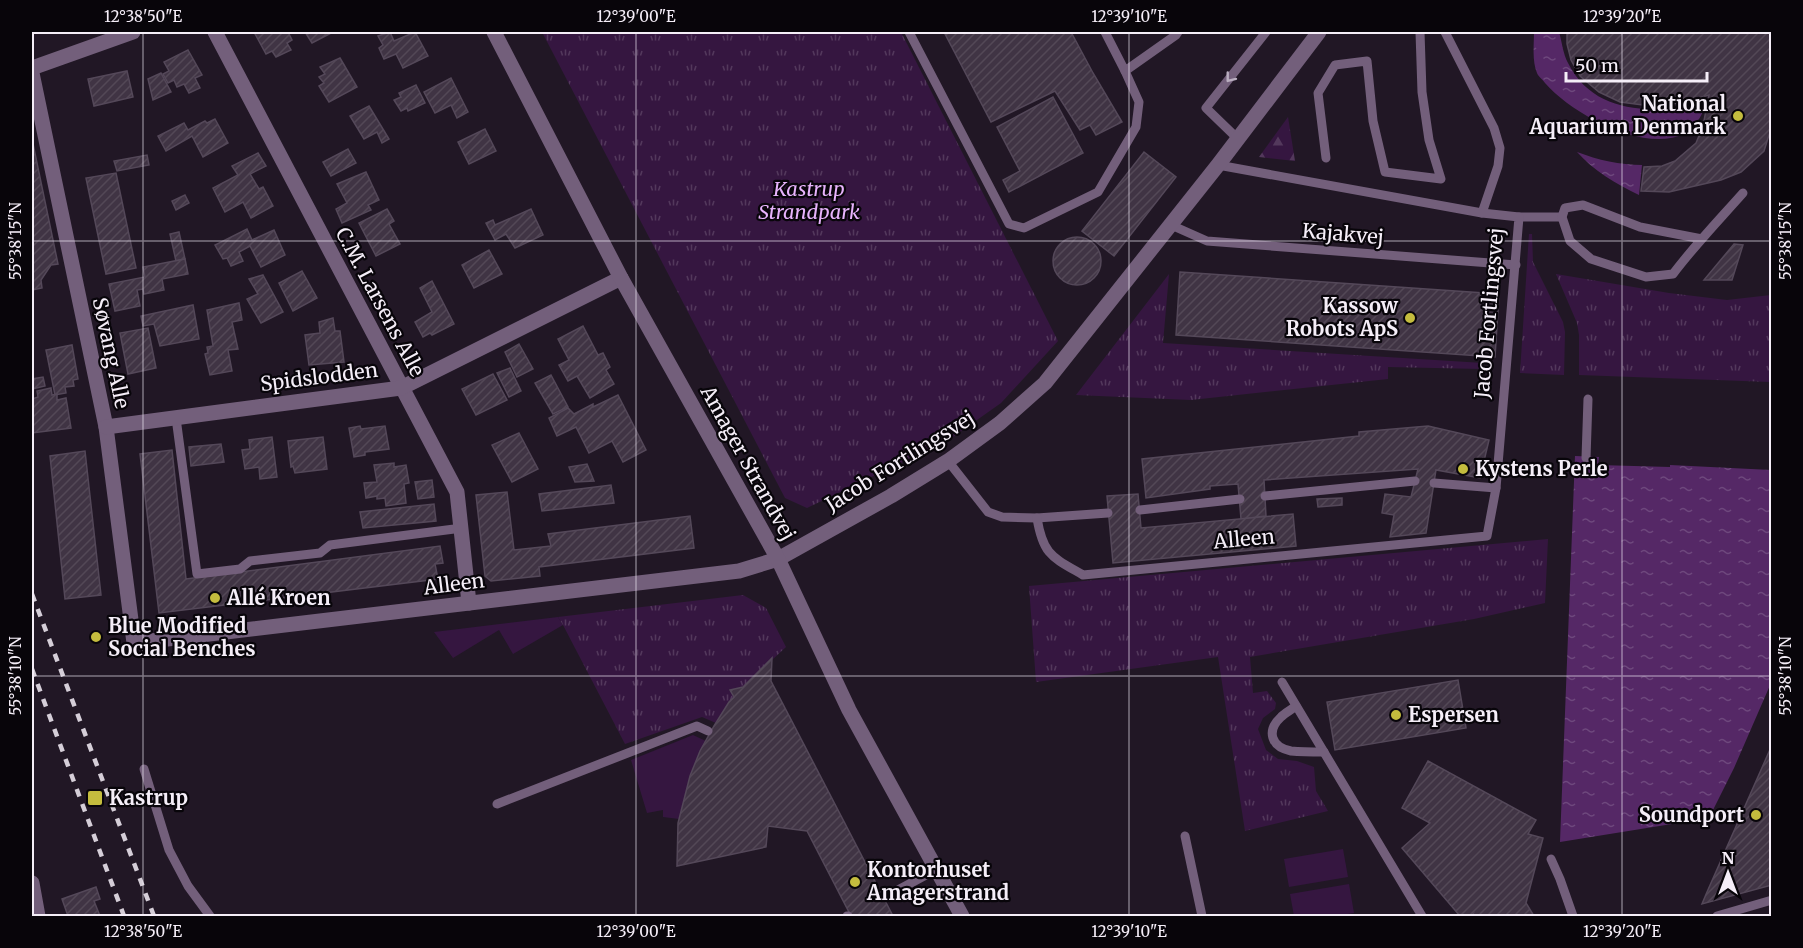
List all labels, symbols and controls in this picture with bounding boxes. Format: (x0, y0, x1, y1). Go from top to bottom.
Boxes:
text: 12°38'50"E (104, 7, 182, 26)
text: 12°39'00"E (597, 7, 676, 26)
text: 12°39'10"E (1091, 7, 1167, 26)
text: 12°39'20"E (1583, 7, 1662, 26)
scale bar (1566, 45, 1707, 83)
text: 50 m (1575, 54, 1619, 77)
one-way arrow (1226, 71, 1237, 82)
place label: National Aquarium Denmark (1528, 91, 1726, 139)
marker: National Aquarium Denmark (1731, 109, 1745, 123)
park label: Kastrup Strandpark (758, 176, 860, 224)
text: 55°38'15"N (6, 202, 25, 280)
text: 55°38'15"N (1776, 202, 1795, 280)
street label: Kajakvej (1301, 217, 1385, 250)
street label: C.M. Larsens Alle (331, 223, 430, 381)
street label: Jacob Fortlingsvej (1469, 227, 1508, 400)
place label: Kassow Robots ApS (1286, 293, 1399, 341)
street label: Søvang Alle (88, 295, 135, 411)
marker: Kassow Robots ApS (1403, 311, 1417, 325)
street label: Spidslodden (259, 357, 379, 396)
street label: Amager Strandvej (695, 380, 801, 544)
street label: Jacob Fortlingsvej (820, 405, 979, 517)
place label: Kystens Perle (1475, 456, 1608, 481)
marker: Kystens Perle (1456, 462, 1470, 476)
street label: Alleen (1211, 523, 1276, 554)
street label: Alleen (421, 567, 486, 600)
place label: Allé Kroen (226, 585, 331, 610)
marker: Allé Kroen (208, 591, 222, 605)
place label: Blue Modified Social Benches (108, 613, 256, 661)
marker: Blue Modified Social Benches (89, 630, 103, 644)
text: 55°38'10"N (6, 636, 25, 716)
text: 55°38'10"N (1776, 636, 1795, 716)
place label: Espersen (1408, 702, 1499, 727)
marker: Espersen (1389, 708, 1403, 722)
place label: Kastrup (109, 785, 188, 810)
marker: Kastrup (86, 789, 104, 807)
place label: Soundport (1639, 802, 1744, 827)
marker: Soundport (1749, 808, 1763, 822)
north arrow (1698, 843, 1758, 903)
text: N (1722, 848, 1735, 868)
place label: Kontorhuset Amagerstrand (866, 857, 1009, 905)
marker: Kontorhuset Amagerstrand (848, 875, 862, 889)
text: 12°38'50"E (104, 922, 182, 941)
text: 12°39'00"E (597, 922, 676, 941)
text: 12°39'10"E (1091, 922, 1167, 941)
text: 12°39'20"E (1583, 922, 1662, 941)

